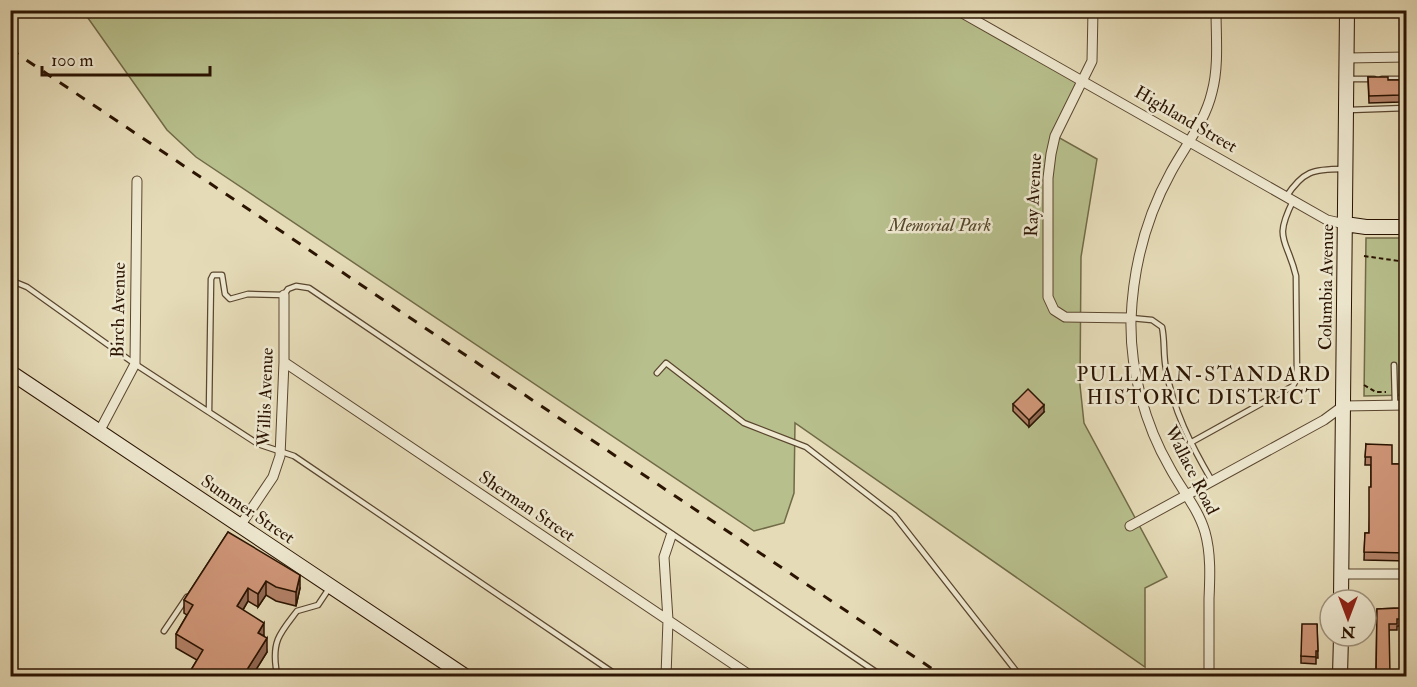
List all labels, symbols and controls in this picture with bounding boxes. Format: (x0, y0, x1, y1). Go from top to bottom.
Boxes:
scale bar (42, 39, 210, 77)
text: 100 m (51, 49, 94, 72)
street label: Highland Street (1130, 81, 1241, 158)
street label: Ray Avenue (1020, 152, 1047, 238)
park label: Memorial Park (888, 214, 991, 237)
street label: Columbia Avenue (1314, 223, 1339, 350)
street label: Birch Avenue (106, 261, 131, 358)
street label: Willis Avenue (252, 347, 279, 448)
district label: PULLMAN-STANDARD HISTORIC DISTRICT (1076, 362, 1332, 410)
street label: Wallace Road (1159, 421, 1224, 519)
street label: Sherman Street (474, 466, 580, 547)
street label: Summer Street (196, 470, 299, 549)
north arrow (1318, 588, 1378, 648)
text: N (1340, 622, 1356, 642)

